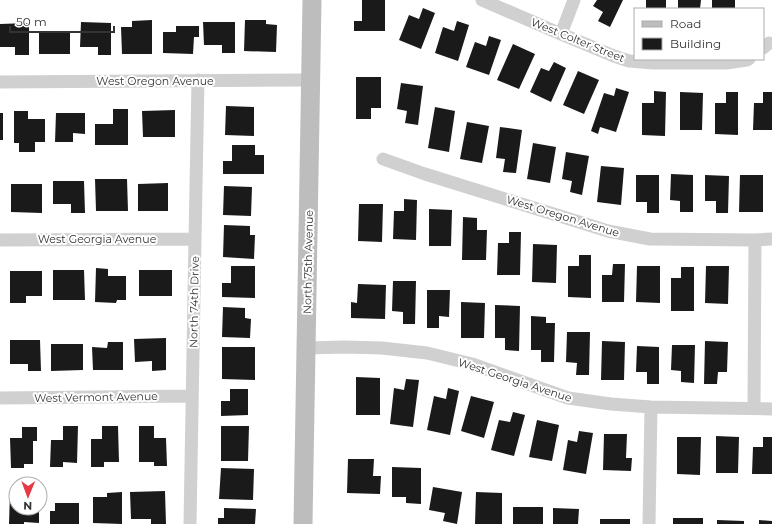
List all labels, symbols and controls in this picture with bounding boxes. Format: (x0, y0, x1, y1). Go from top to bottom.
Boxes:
scale bar (10, 8, 114, 34)
legend (634, 8, 764, 60)
text: 50 m (16, 14, 47, 29)
street label: West Colter Street (529, 15, 627, 65)
text: Road (670, 16, 701, 31)
text: Building (670, 36, 721, 51)
street label: West Oregon Avenue (96, 74, 214, 88)
street label: West Oregon Avenue (505, 192, 622, 240)
street label: North 75th Avenue (300, 210, 316, 314)
street label: West Georgia Avenue (38, 232, 157, 246)
street label: North 74th Drive (186, 256, 202, 348)
street label: West Georgia Avenue (456, 355, 574, 405)
street label: West Vermont Avenue (34, 389, 158, 405)
north arrow (8, 476, 48, 516)
text: N (23, 499, 32, 513)

